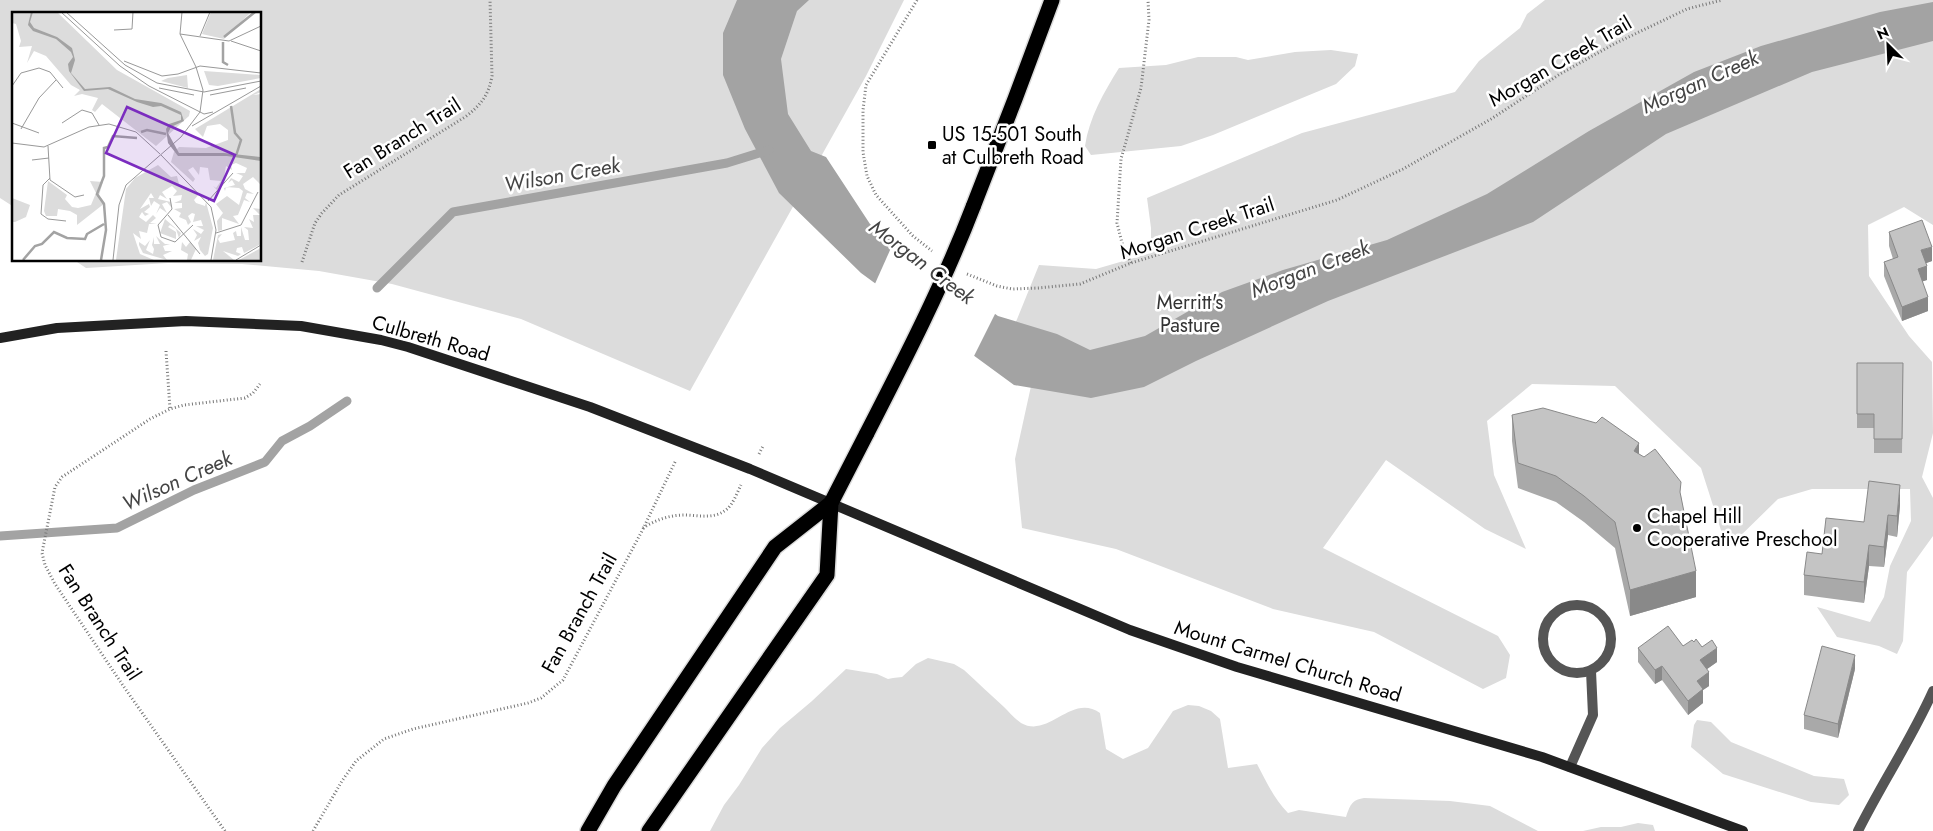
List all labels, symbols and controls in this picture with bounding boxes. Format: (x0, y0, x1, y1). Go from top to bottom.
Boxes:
street label: Morgan Creek Trail (1483, 9, 1637, 114)
inset map (12, 12, 261, 261)
north arrow (1863, 20, 1913, 70)
text: N (1874, 22, 1892, 45)
water label: Morgan Creek (1637, 42, 1764, 121)
street label: Fan Branch Trail (338, 91, 467, 186)
place label: US 15-501 South at Culbreth Road (942, 120, 1084, 172)
marker: US 15-501 South at Culbreth Road (926, 139, 938, 151)
water label: Wilson Creek (502, 150, 623, 200)
street label: Morgan Creek Trail (1116, 190, 1278, 267)
water label: Morgan Creek (863, 212, 982, 312)
water label: Morgan Creek (1246, 232, 1375, 305)
park label: Merritt's Pasture (1157, 288, 1223, 340)
street label: Culbreth Road (368, 308, 493, 369)
water label: Wilson Creek (117, 443, 238, 519)
place label: Chapel Hill Cooperative Preschool (1647, 502, 1838, 554)
marker: Chapel Hill Cooperative Preschool (1631, 522, 1643, 534)
street label: Fan Branch Trail (534, 548, 625, 679)
street label: Fan Branch Trail (51, 558, 148, 686)
street label: Mount Carmel Church Road (1171, 613, 1405, 710)

